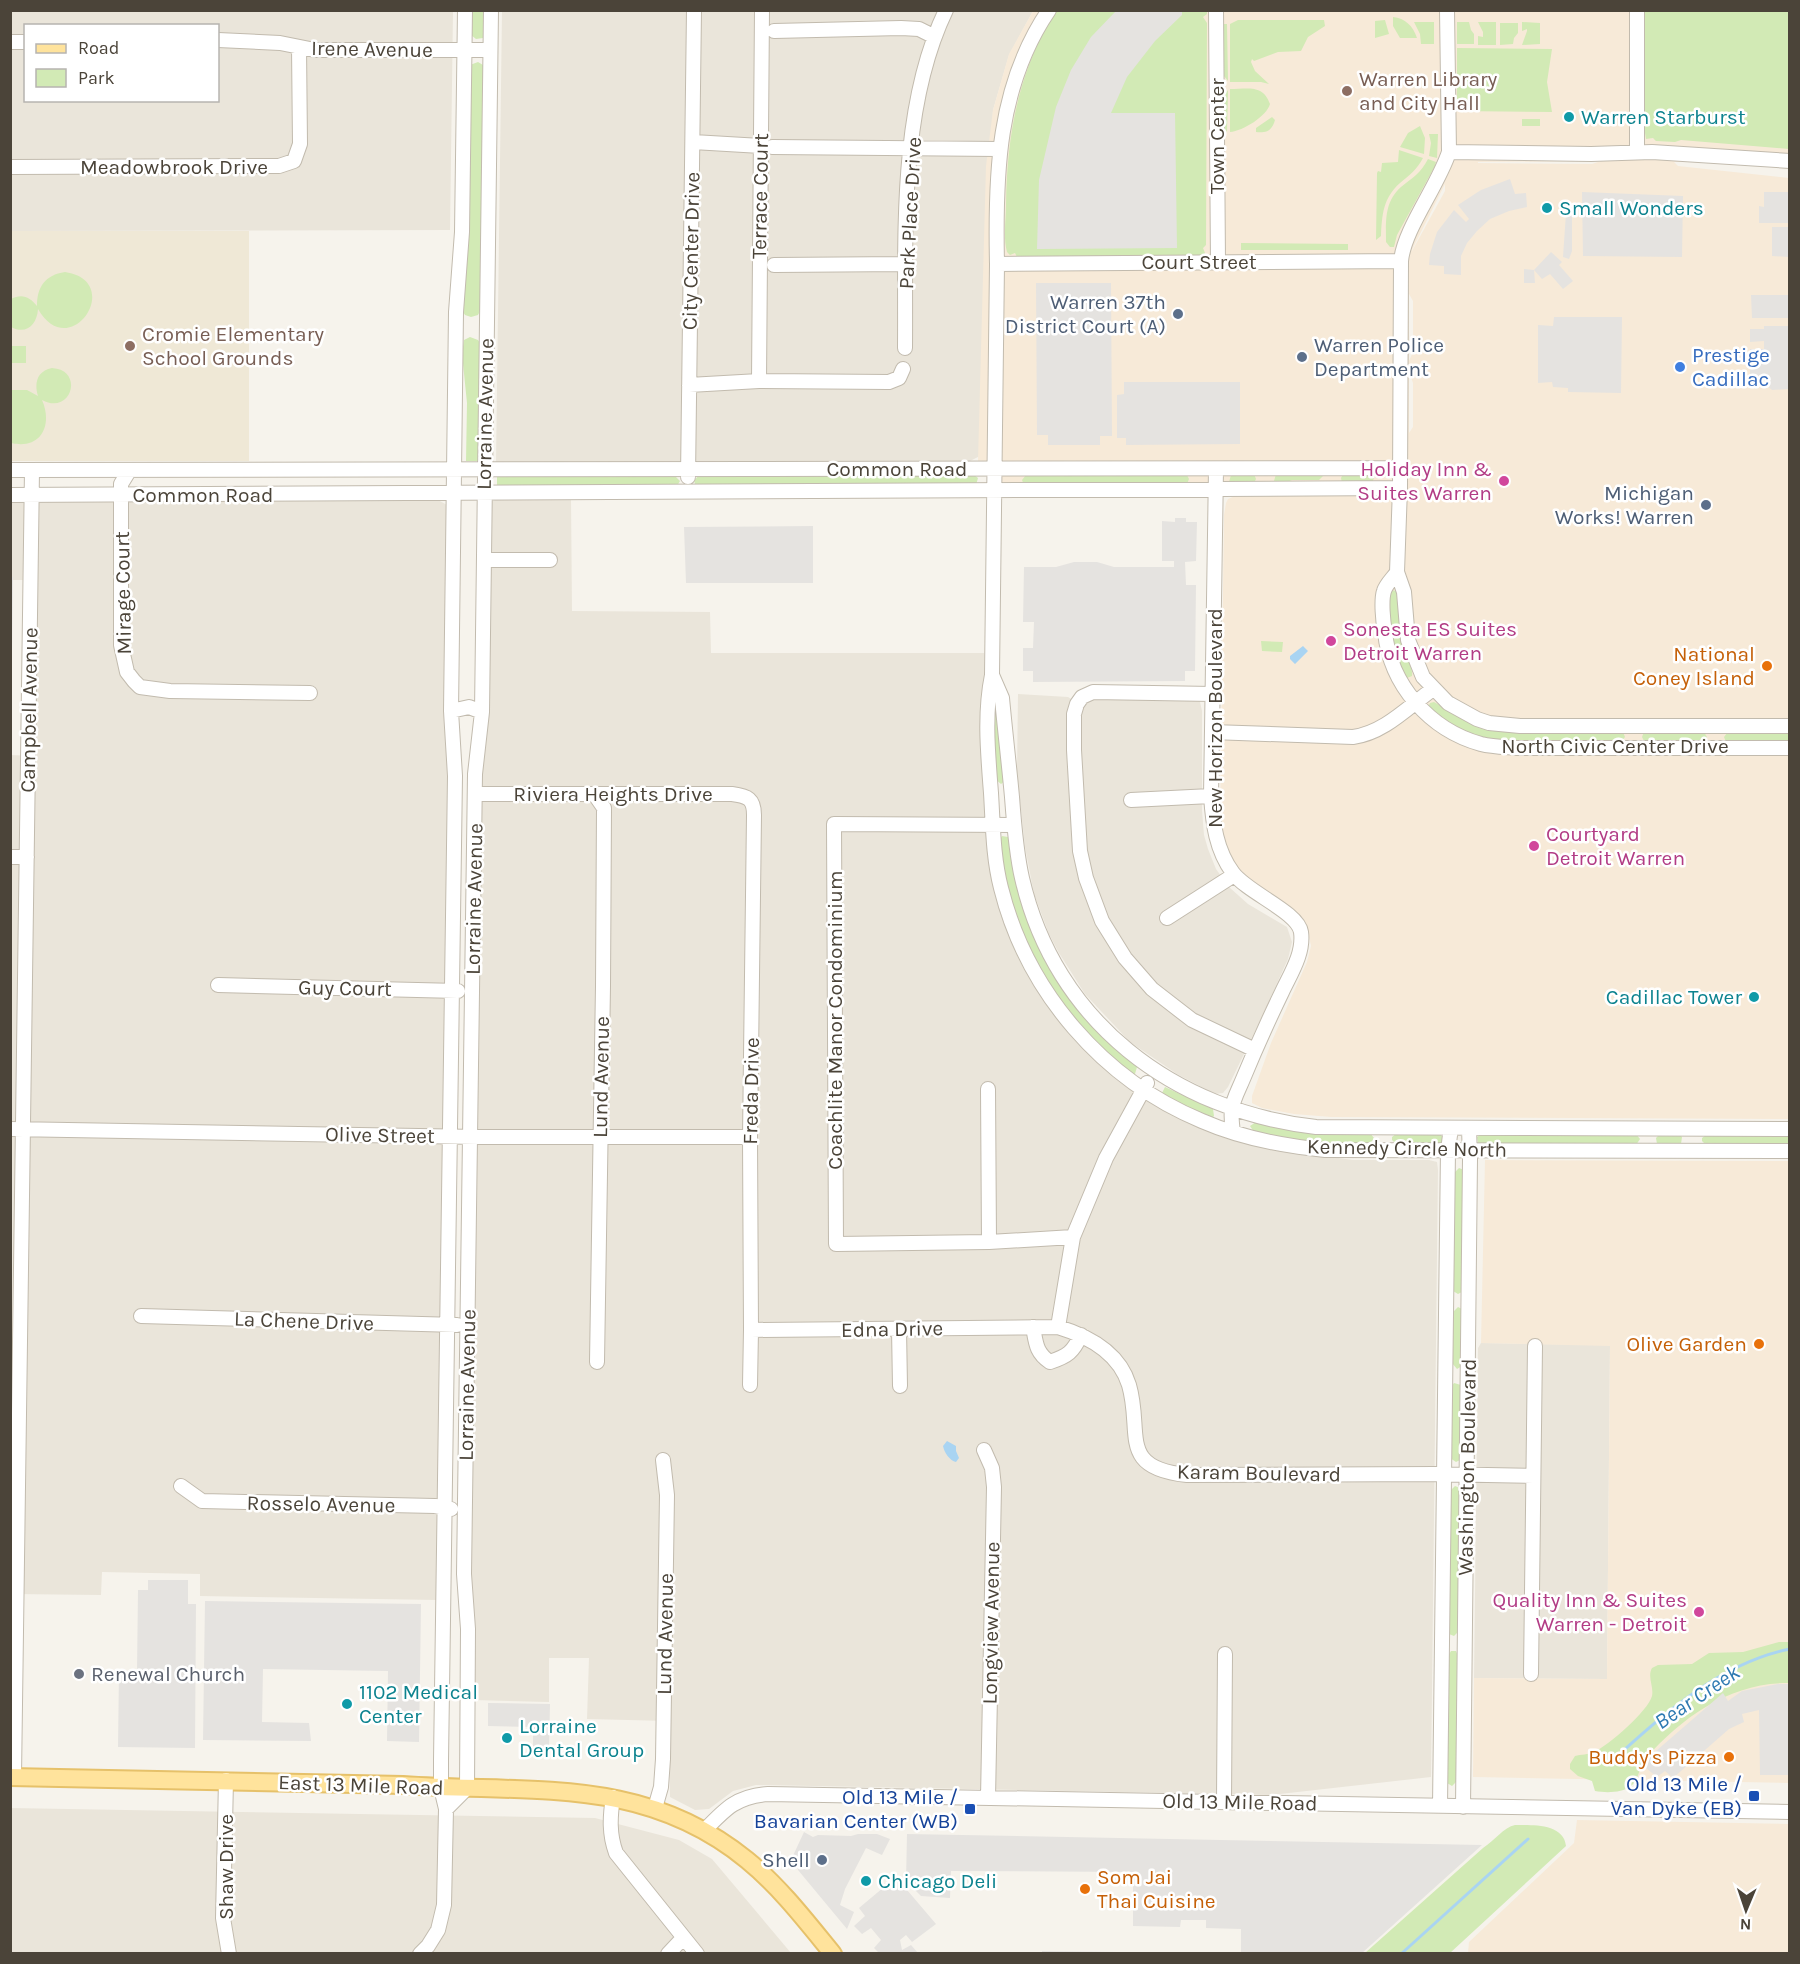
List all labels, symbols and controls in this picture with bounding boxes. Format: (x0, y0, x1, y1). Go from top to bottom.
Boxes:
legend (24, 24, 219, 102)
street label: Irene Avenue (311, 36, 433, 62)
text: Road (78, 37, 119, 59)
text: Park (78, 67, 115, 89)
place label: Warren Library and City Hall (1359, 67, 1498, 115)
street label: Town Center (1205, 78, 1229, 194)
marker: Warren Library and City Hall (1340, 84, 1354, 98)
place label: Warren Starburst (1581, 105, 1746, 129)
marker: Warren Starburst (1562, 110, 1576, 124)
street label: Terrace Court (747, 133, 773, 259)
street label: Park Place Drive (894, 136, 926, 290)
street label: Meadowbrook Drive (80, 155, 268, 179)
street label: City Center Drive (678, 172, 704, 330)
place label: Small Wonders (1559, 196, 1704, 220)
marker: Small Wonders (1540, 201, 1554, 215)
street label: Court Street (1141, 250, 1257, 274)
place label: Warren 37th District Court (A) (1005, 290, 1166, 338)
marker: Warren 37th District Court (A) (1171, 307, 1185, 321)
place label: Cromie Elementary School Grounds (142, 322, 324, 370)
place label: Warren Police Department (1314, 333, 1444, 381)
street label: Lorraine Avenue (472, 338, 498, 490)
marker: Cromie Elementary School Grounds (123, 339, 137, 353)
place label: Prestige Cadillac (1692, 343, 1770, 391)
marker: Warren Police Department (1295, 350, 1309, 364)
marker: Prestige Cadillac (1673, 360, 1687, 374)
street label: Common Road (826, 457, 968, 481)
place label: Holiday Inn & Suites Warren (1357, 457, 1492, 505)
marker: Holiday Inn & Suites Warren (1497, 474, 1511, 488)
place label: Michigan Works! Warren (1555, 481, 1694, 529)
street label: Common Road (132, 483, 274, 507)
marker: Michigan Works! Warren (1699, 498, 1713, 512)
street label: Mirage Court (110, 531, 136, 655)
street label: New Horizon Boulevard (1203, 608, 1227, 828)
place label: Sonesta ES Suites Detroit Warren (1343, 617, 1517, 665)
street label: Campbell Avenue (16, 627, 42, 793)
marker: Sonesta ES Suites Detroit Warren (1324, 634, 1338, 648)
place label: National Coney Island (1633, 642, 1755, 690)
marker: National Coney Island (1760, 659, 1774, 673)
street label: North Civic Center Drive (1501, 734, 1729, 758)
street label: Riviera Heights Drive (513, 782, 713, 806)
place label: Courtyard Detroit Warren (1546, 822, 1685, 870)
street label: Lorraine Avenue (461, 823, 487, 975)
marker: Courtyard Detroit Warren (1527, 839, 1541, 853)
street label: Coachlite Manor Condominium (823, 870, 847, 1170)
street label: Guy Court (298, 975, 392, 1001)
place label: Cadillac Tower (1606, 985, 1742, 1009)
marker: Cadillac Tower (1747, 990, 1761, 1004)
street label: Lund Avenue (588, 1016, 614, 1138)
street label: Freda Drive (738, 1037, 764, 1145)
street label: Olive Street (325, 1122, 435, 1148)
street label: Kennedy Circle North (1307, 1134, 1507, 1162)
street label: La Chene Drive (234, 1307, 374, 1335)
street label: Lorraine Avenue (454, 1309, 480, 1461)
street label: Edna Drive (841, 1316, 943, 1342)
place label: Olive Garden (1626, 1332, 1747, 1356)
marker: Olive Garden (1752, 1337, 1766, 1351)
street label: Washington Boulevard (1453, 1358, 1481, 1576)
street label: Karam Boulevard (1177, 1460, 1341, 1486)
street label: Rosselo Avenue (246, 1491, 396, 1517)
street label: Longview Avenue (978, 1541, 1004, 1705)
street label: Lund Avenue (652, 1573, 678, 1695)
place label: Quality Inn & Suites Warren - Detroit (1492, 1588, 1687, 1636)
marker: Quality Inn & Suites Warren - Detroit (1692, 1605, 1706, 1619)
water label: Bear Creek (1649, 1659, 1745, 1735)
place label: Renewal Church (91, 1662, 245, 1686)
marker: Renewal Church (72, 1667, 86, 1681)
place label: 1102 Medical Center (359, 1680, 478, 1728)
marker: 1102 Medical Center (340, 1697, 354, 1711)
place label: Lorraine Dental Group (519, 1714, 644, 1762)
marker: Lorraine Dental Group (500, 1731, 514, 1745)
place label: Buddy's Pizza (1588, 1745, 1717, 1769)
marker: Buddy's Pizza (1722, 1750, 1736, 1764)
street label: East 13 Mile Road (278, 1770, 444, 1800)
place label: Old 13 Mile / Van Dyke (EB) (1611, 1772, 1742, 1820)
place label: Old 13 Mile / Bavarian Center (WB) (754, 1785, 958, 1833)
street label: Old 13 Mile Road (1162, 1789, 1318, 1815)
marker: Old 13 Mile / Van Dyke (EB) (1747, 1789, 1761, 1803)
marker: Old 13 Mile / Bavarian Center (WB) (963, 1802, 977, 1816)
street label: Shaw Drive (214, 1814, 238, 1920)
place label: Shell (762, 1848, 810, 1872)
marker: Shell (815, 1853, 829, 1867)
place label: Som Jai Thai Cuisine (1097, 1865, 1216, 1913)
place label: Chicago Deli (878, 1869, 997, 1893)
marker: Chicago Deli (859, 1874, 873, 1888)
north arrow (1716, 1880, 1776, 1940)
marker: Som Jai Thai Cuisine (1078, 1882, 1092, 1896)
text: N (1739, 1915, 1752, 1934)

